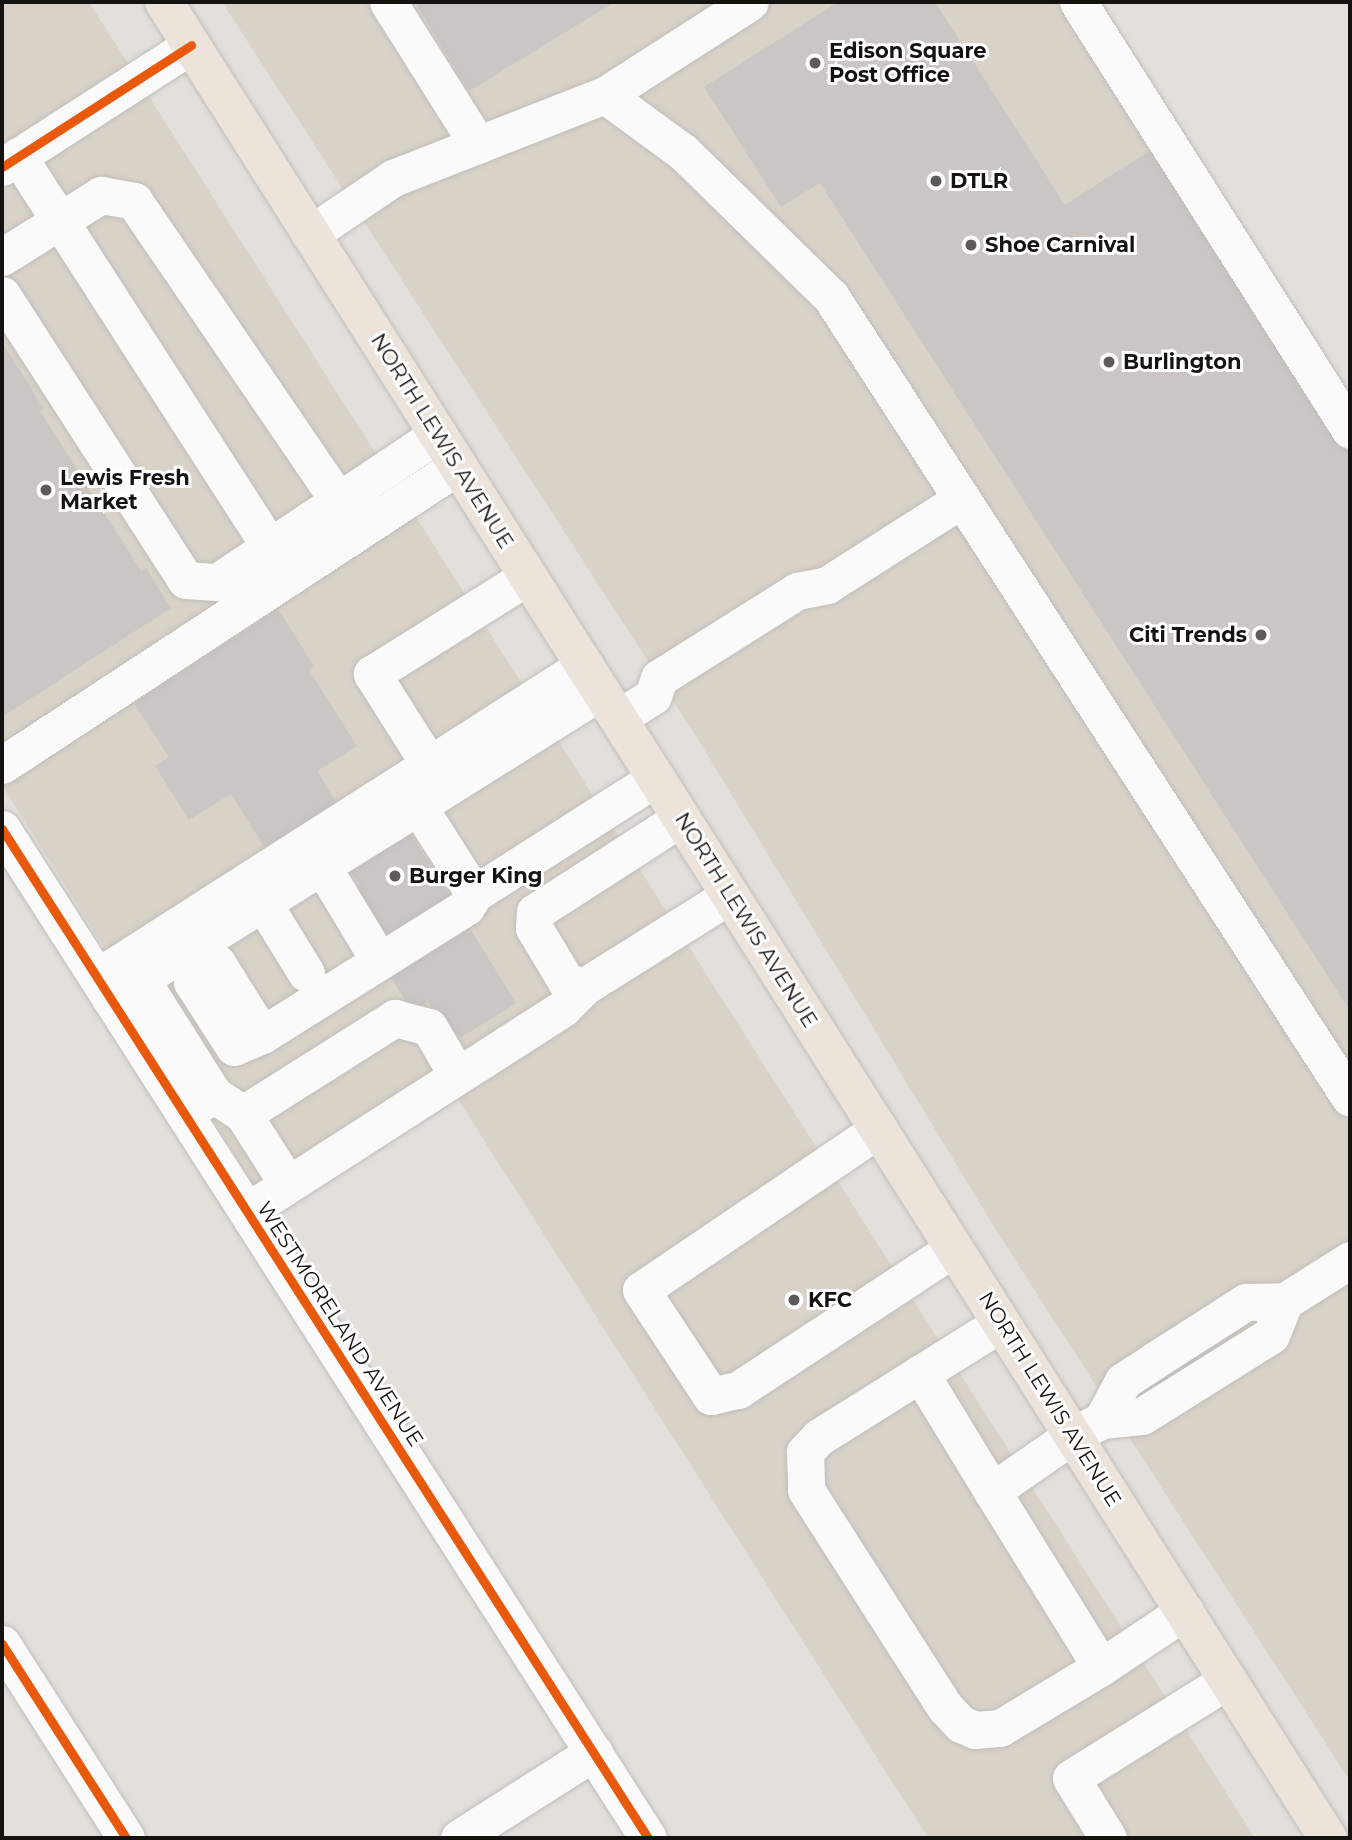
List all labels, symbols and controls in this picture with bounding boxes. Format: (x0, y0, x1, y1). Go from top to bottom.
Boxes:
place label: Edison Square Post Office (829, 38, 987, 88)
marker: Edison Square Post Office (807, 55, 823, 71)
place label: DTLR (950, 168, 1008, 194)
marker: DTLR (928, 173, 944, 189)
place label: Shoe Carnival (985, 232, 1135, 258)
marker: Shoe Carnival (963, 237, 979, 253)
street label: NORTH LEWIS AVENUE (365, 329, 519, 553)
place label: Burlington (1123, 349, 1241, 375)
marker: Burlington (1101, 354, 1117, 370)
place label: Lewis Fresh Market (60, 465, 190, 515)
marker: Lewis Fresh Market (38, 482, 54, 498)
place label: Citi Trends (1129, 622, 1247, 648)
marker: Citi Trends (1253, 627, 1269, 643)
street label: NORTH LEWIS AVENUE (669, 808, 823, 1032)
place label: Burger King (409, 863, 542, 889)
marker: Burger King (387, 868, 403, 884)
street label: WESTMORELAND AVENUE (251, 1197, 429, 1451)
place label: KFC (808, 1287, 852, 1313)
street label: NORTH LEWIS AVENUE (973, 1287, 1127, 1511)
marker: KFC (786, 1292, 802, 1308)

